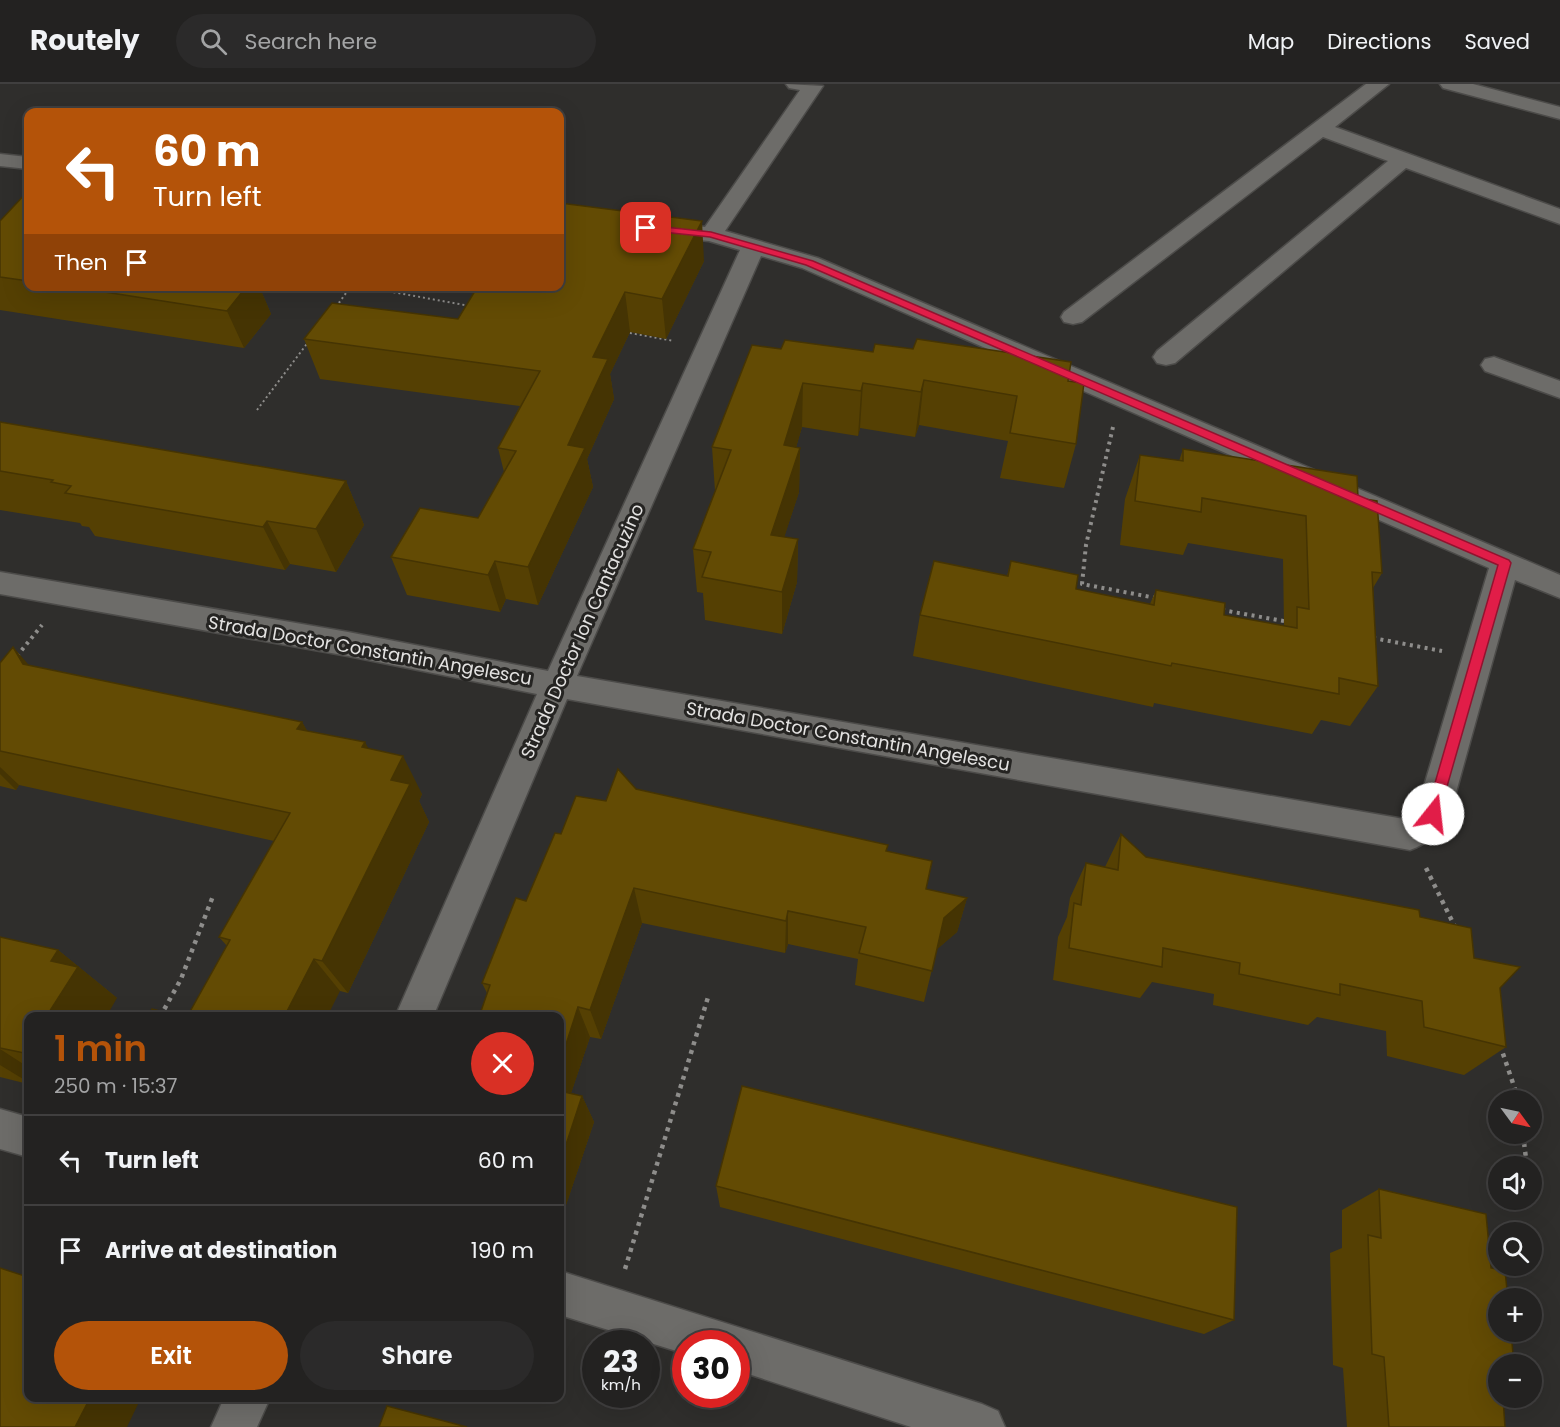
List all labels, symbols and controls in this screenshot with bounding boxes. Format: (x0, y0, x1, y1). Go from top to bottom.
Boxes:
search box (176, 14, 596, 68)
text: Routely (30, 21, 140, 60)
icon: search (197, 25, 230, 58)
text: Search here (245, 26, 377, 57)
text: Map (1248, 27, 1294, 56)
text: Directions (1327, 27, 1431, 56)
text: Saved (1464, 27, 1530, 56)
text: 60 m (153, 122, 261, 181)
icon: left (54, 132, 132, 210)
text: Turn left (153, 178, 262, 215)
pin (620, 202, 671, 253)
icon: arrive (629, 211, 662, 244)
icon: arrive (120, 246, 153, 279)
text: Then (54, 247, 108, 278)
street label: Strada Doctor Ion Cantacuzino (514, 500, 650, 762)
street label: Strada Doctor Constantin Angelescu (206, 609, 534, 691)
street label: Strada Doctor Constantin Angelescu (684, 695, 1012, 777)
position arrow (1401, 782, 1465, 846)
text: 1 min (54, 1023, 147, 1074)
button: close (471, 1032, 534, 1095)
text: 250 m · 15:37 (54, 1072, 177, 1100)
north arrow (1488, 1090, 1542, 1144)
map controls (1488, 1090, 1542, 1408)
icon: left (54, 1144, 87, 1177)
text: Turn left (105, 1145, 199, 1176)
text: 60 m (478, 1145, 534, 1176)
button: sound (1488, 1156, 1542, 1210)
button: search (1488, 1222, 1542, 1276)
icon: arrive (54, 1234, 87, 1267)
text: Arrive at destination (105, 1235, 337, 1266)
text: 190 m (471, 1235, 534, 1266)
button: + (1488, 1288, 1542, 1342)
button: Exit (54, 1321, 288, 1390)
button: Share (300, 1321, 534, 1390)
speed limit sign: 30 (672, 1330, 750, 1408)
text: 23 (603, 1340, 639, 1383)
button: − (1488, 1354, 1542, 1408)
text: km/h (601, 1374, 641, 1395)

